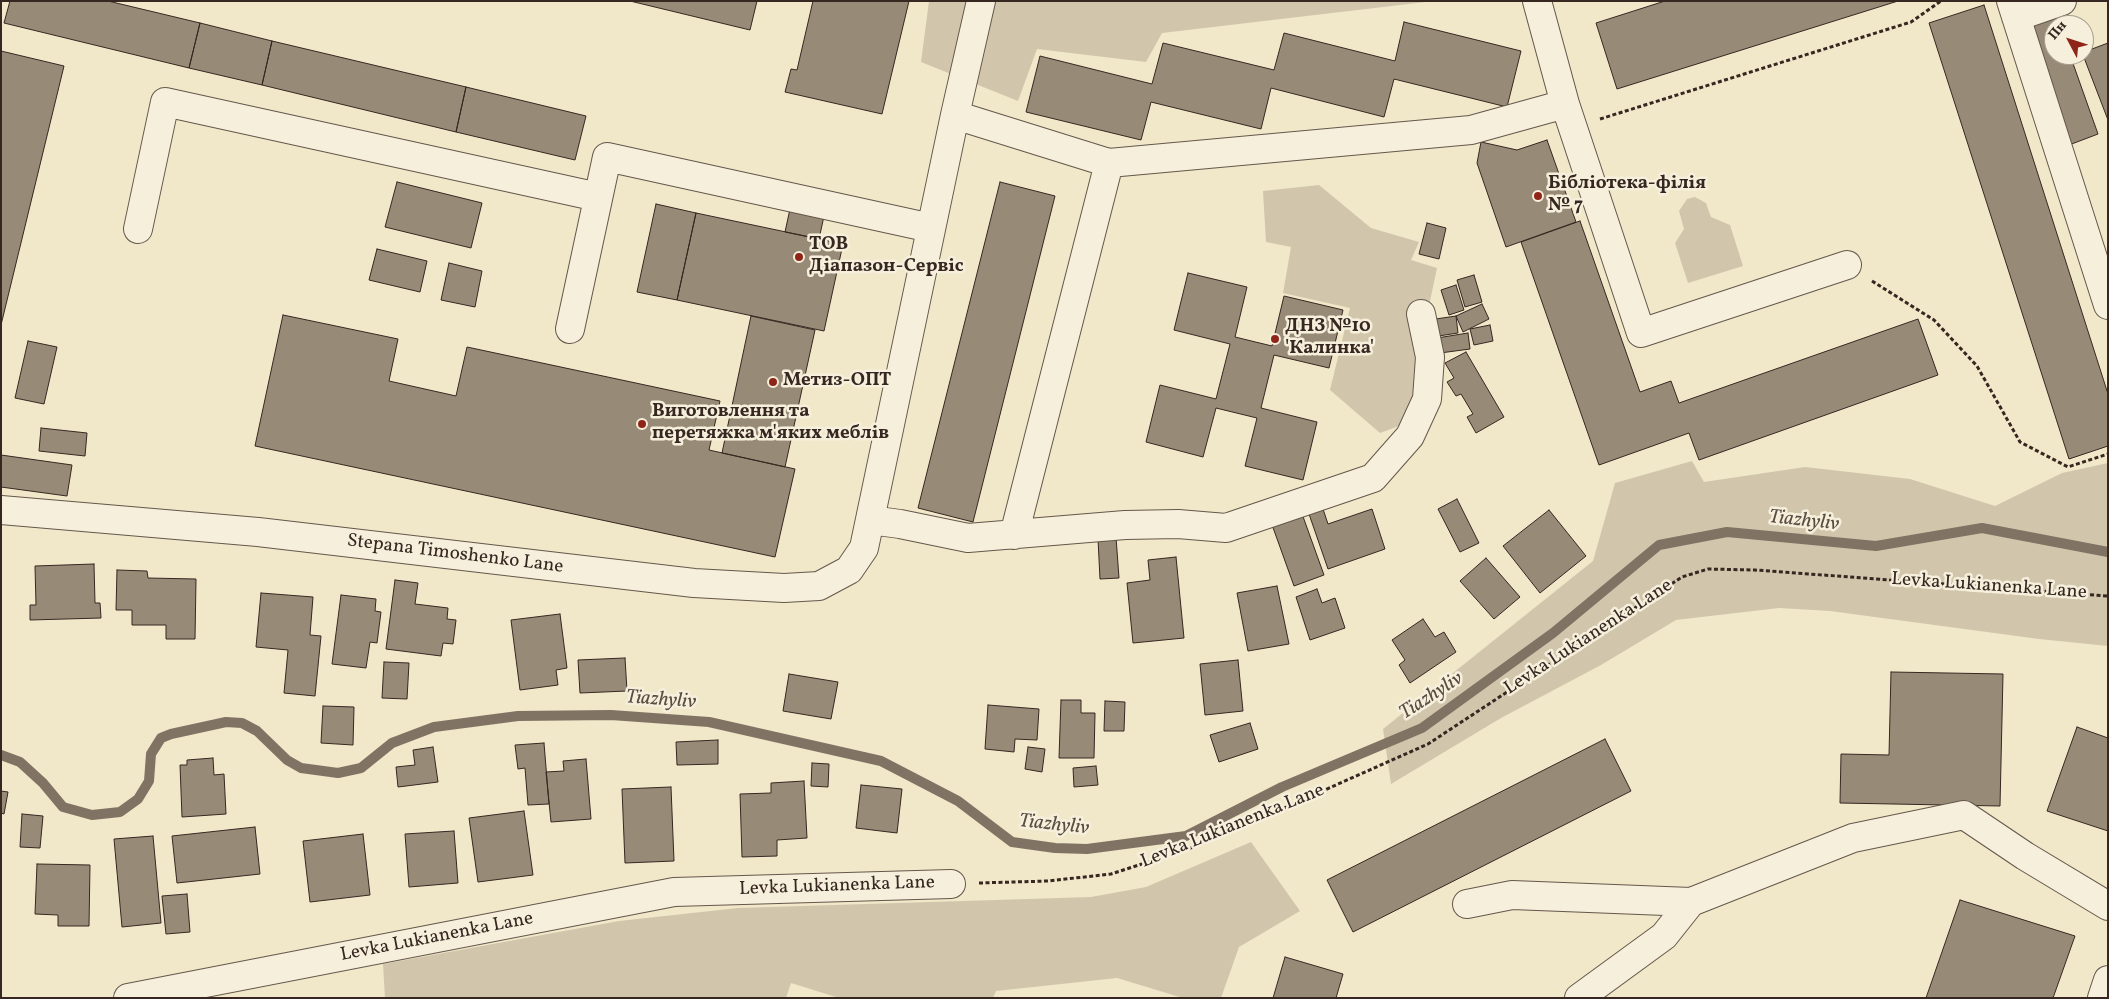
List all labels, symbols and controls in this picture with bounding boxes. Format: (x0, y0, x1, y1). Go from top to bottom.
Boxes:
north arrow (2044, 15, 2094, 65)
text: Пн (2044, 17, 2072, 44)
place label: Бібліотека-філія № 7 (1548, 174, 1706, 218)
marker: Бібліотека-філія № 7 (1532, 190, 1544, 202)
place label: ТОВ Діапазон-Сервіс (809, 235, 964, 279)
marker: ТОВ Діапазон-Сервіс (793, 251, 805, 263)
place label: ДНЗ №10 'Калинка' (1285, 317, 1374, 361)
marker: ДНЗ №10 'Калинка' (1269, 333, 1281, 345)
place label: Метиз-ОПТ (783, 371, 891, 393)
marker: Метиз-ОПТ (767, 376, 779, 388)
place label: Виготовлення та перетяжка м'яких меблів (652, 402, 889, 446)
marker: Виготовлення та перетяжка м'яких меблів (636, 418, 648, 430)
water label: Tiazhyliv (1768, 506, 1840, 538)
street label: Stepana Timoshenko Lane (345, 530, 565, 580)
street label: Levka Lukianenka Lane (1891, 569, 2087, 605)
street label: Levka Lukianenka Lane (1501, 575, 1677, 701)
water label: Tiazhyliv (1396, 668, 1468, 726)
water label: Tiazhyliv (625, 687, 697, 715)
street label: Levka Lukianenka Lane (1138, 780, 1328, 874)
water label: Tiazhyliv (1018, 810, 1090, 842)
street label: Levka Lukianenka Lane (739, 872, 935, 902)
street label: Levka Lukianenka Lane (339, 908, 535, 968)

